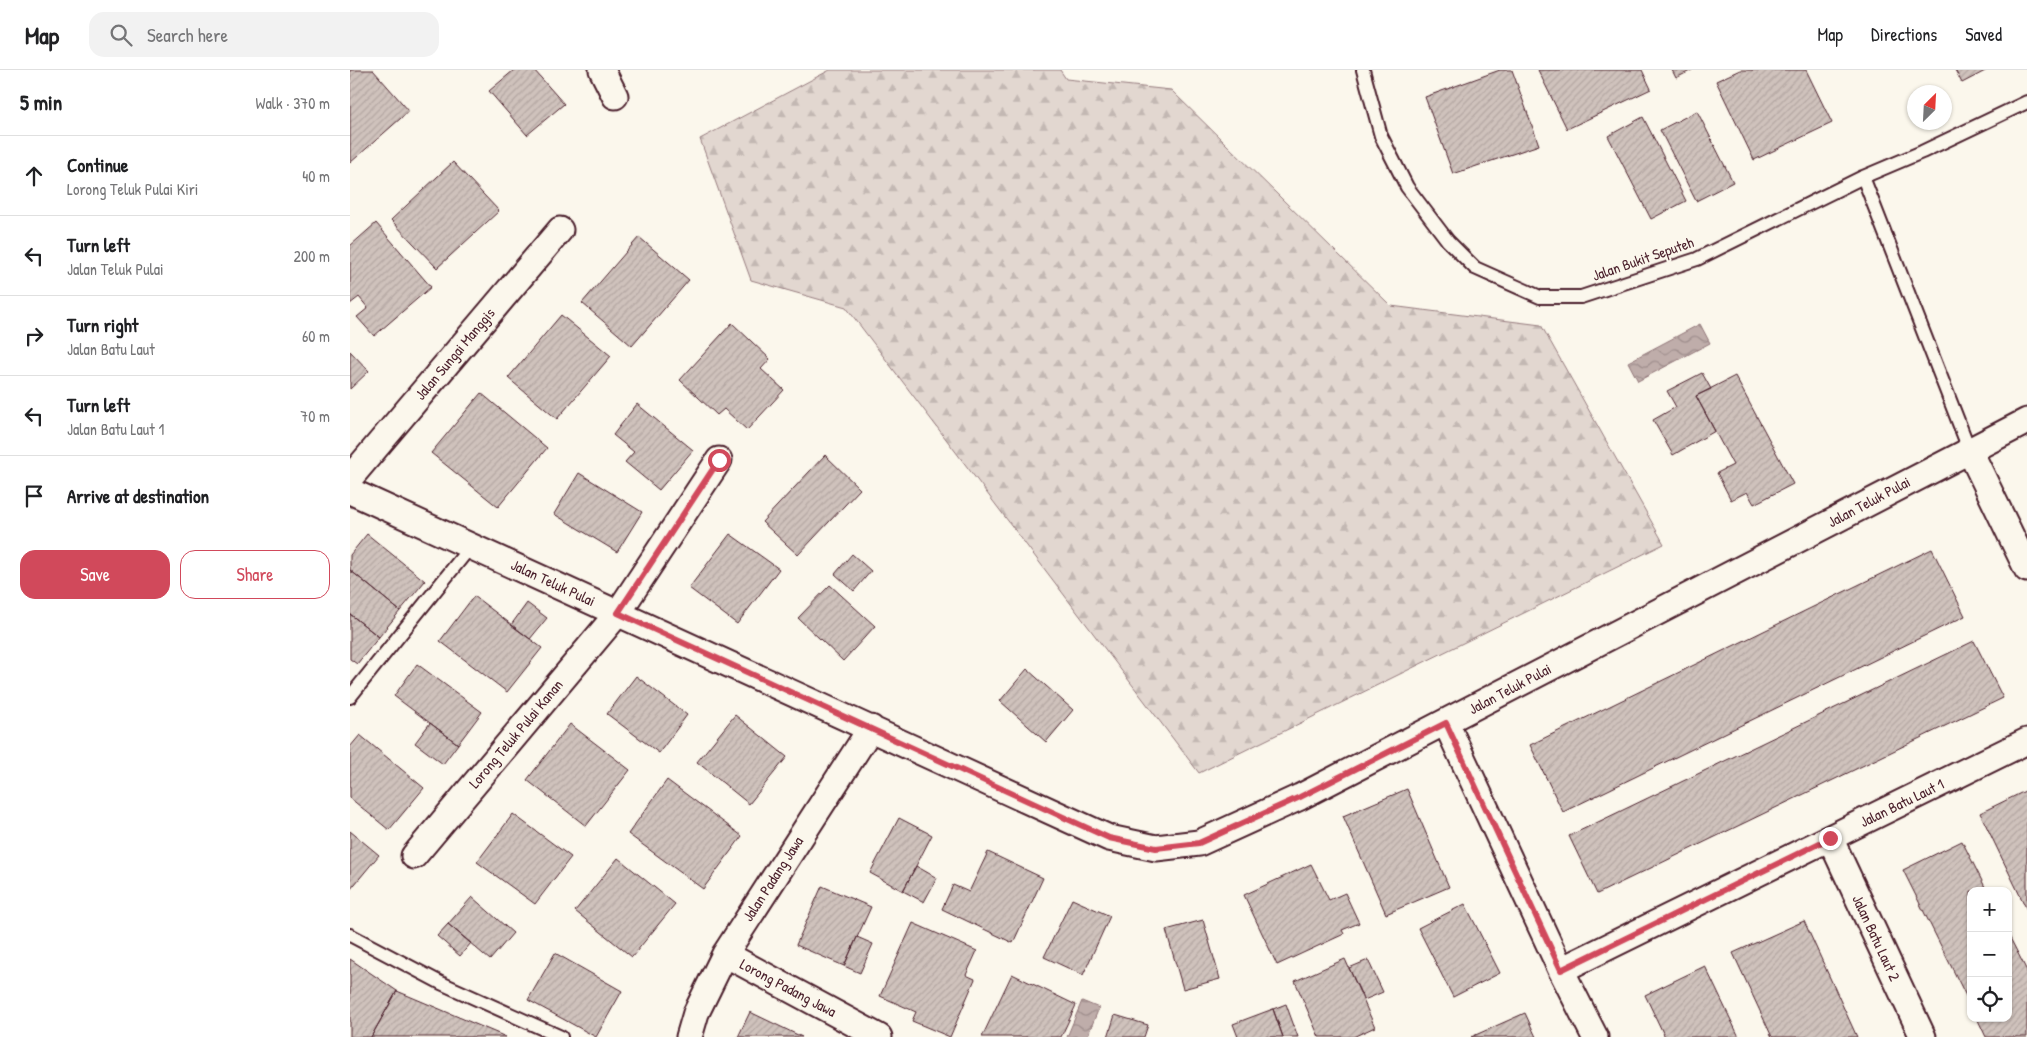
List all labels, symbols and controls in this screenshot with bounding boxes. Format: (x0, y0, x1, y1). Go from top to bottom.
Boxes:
search box (89, 12, 439, 57)
text: Map (25, 19, 59, 51)
icon: search (107, 21, 135, 49)
text: Search here (147, 22, 228, 48)
text: Map (1818, 22, 1843, 47)
text: Directions (1871, 22, 1937, 47)
text: Saved (1965, 22, 2002, 47)
north arrow (1907, 85, 1952, 130)
text: 5 min (20, 88, 62, 117)
text: Walk · 370 m (256, 92, 330, 114)
text: Continue (67, 152, 128, 178)
icon: ahead (20, 162, 48, 190)
text: 40 m (302, 165, 330, 187)
text: Lorong Teluk Pulai Kiri (67, 178, 198, 200)
street label: Jalan Bukit Seputeh (1589, 231, 1696, 286)
text: Turn left (67, 232, 130, 258)
icon: left (20, 242, 48, 270)
text: 200 m (294, 245, 330, 267)
text: Jalan Teluk Pulai (67, 258, 164, 280)
street label: Jalan Sungai Manggis (410, 303, 500, 404)
text: Turn right (67, 312, 138, 338)
icon: right (20, 322, 48, 350)
text: 60 m (302, 325, 330, 347)
text: Jalan Batu Laut (67, 338, 155, 360)
text: Turn left (67, 392, 130, 418)
icon: left (20, 402, 48, 430)
text: 70 m (300, 405, 330, 427)
text: Jalan Batu Laut 1 (67, 418, 164, 440)
route start (708, 449, 731, 472)
street label: Jalan Teluk Pulai (1824, 471, 1914, 532)
icon: arrive (20, 482, 48, 510)
text: Arrive at destination (67, 483, 209, 509)
button: Save (20, 550, 170, 599)
button: Share (180, 550, 330, 599)
street label: Jalan Teluk Pulai (508, 554, 599, 611)
street label: Jalan Teluk Pulai (1465, 658, 1555, 719)
street label: Lorong Teluk Pulai Kanan (464, 675, 568, 793)
street label: Jalan Batu Laut 1 (1856, 773, 1947, 832)
route end (1819, 827, 1842, 850)
street label: Jalan Padang Jawa (737, 832, 808, 925)
map controls (1967, 887, 2012, 1022)
button: + (1967, 887, 2012, 932)
street label: Jalan Batu Laut 2 (1847, 891, 1906, 984)
button: − (1967, 932, 2012, 977)
street label: Lorong Padang Jawa (736, 953, 840, 1022)
button: locate (1967, 977, 2012, 1022)

